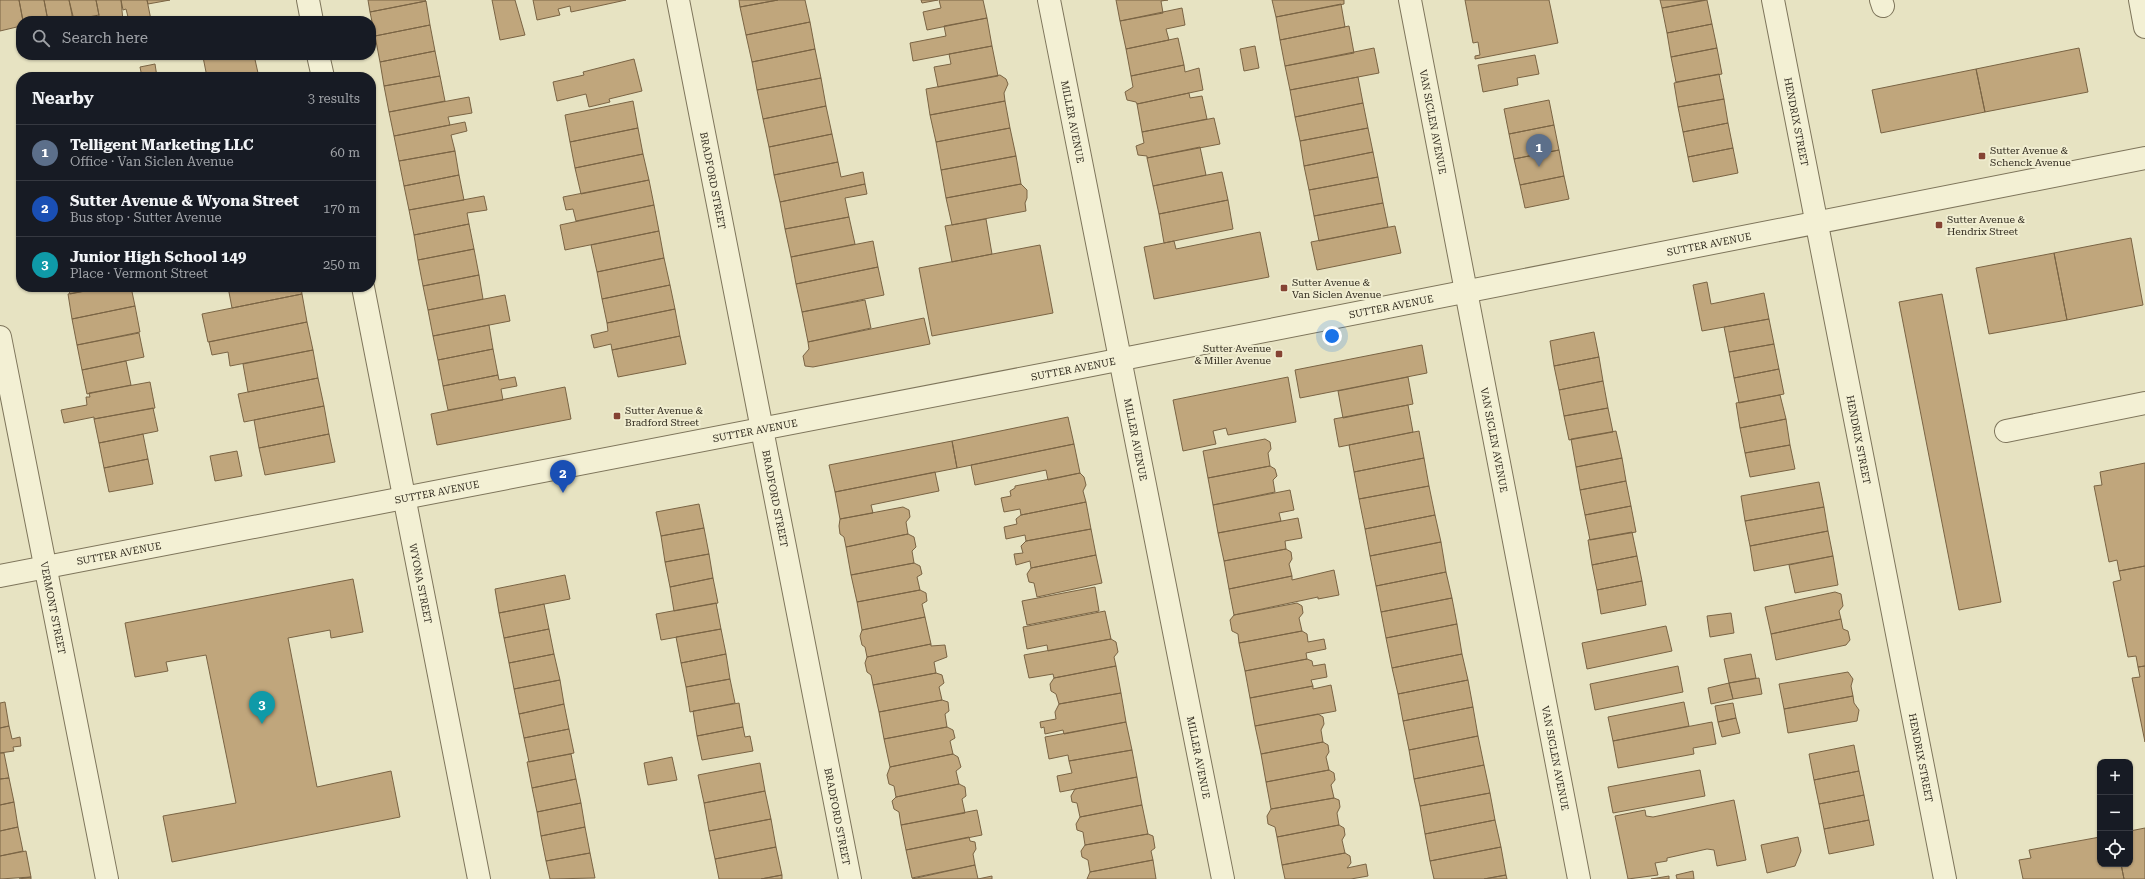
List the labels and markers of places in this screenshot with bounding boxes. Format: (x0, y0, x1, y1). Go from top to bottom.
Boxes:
pin: 1 (1526, 134, 1552, 167)
place label: Sutter Avenue & Schenck Avenue (1990, 145, 2071, 168)
marker: Sutter Avenue & Schenck Avenue (1977, 151, 1987, 161)
place label: Sutter Avenue & Hendrix Street (1947, 214, 2025, 237)
marker: Sutter Avenue & Hendrix Street (1934, 220, 1944, 230)
place label: Sutter Avenue & Van Siclen Avenue (1292, 277, 1382, 300)
marker: Sutter Avenue & Van Siclen Avenue (1279, 283, 1289, 293)
place label: Sutter Avenue & Miller Avenue (1194, 343, 1272, 366)
marker: Sutter Avenue & Miller Avenue (1274, 349, 1284, 359)
place label: Sutter Avenue & Bradford Street (625, 405, 703, 428)
marker: Sutter Avenue & Bradford Street (612, 411, 622, 421)
pin: 2 (550, 460, 576, 493)
pin: 3 (249, 691, 275, 724)

